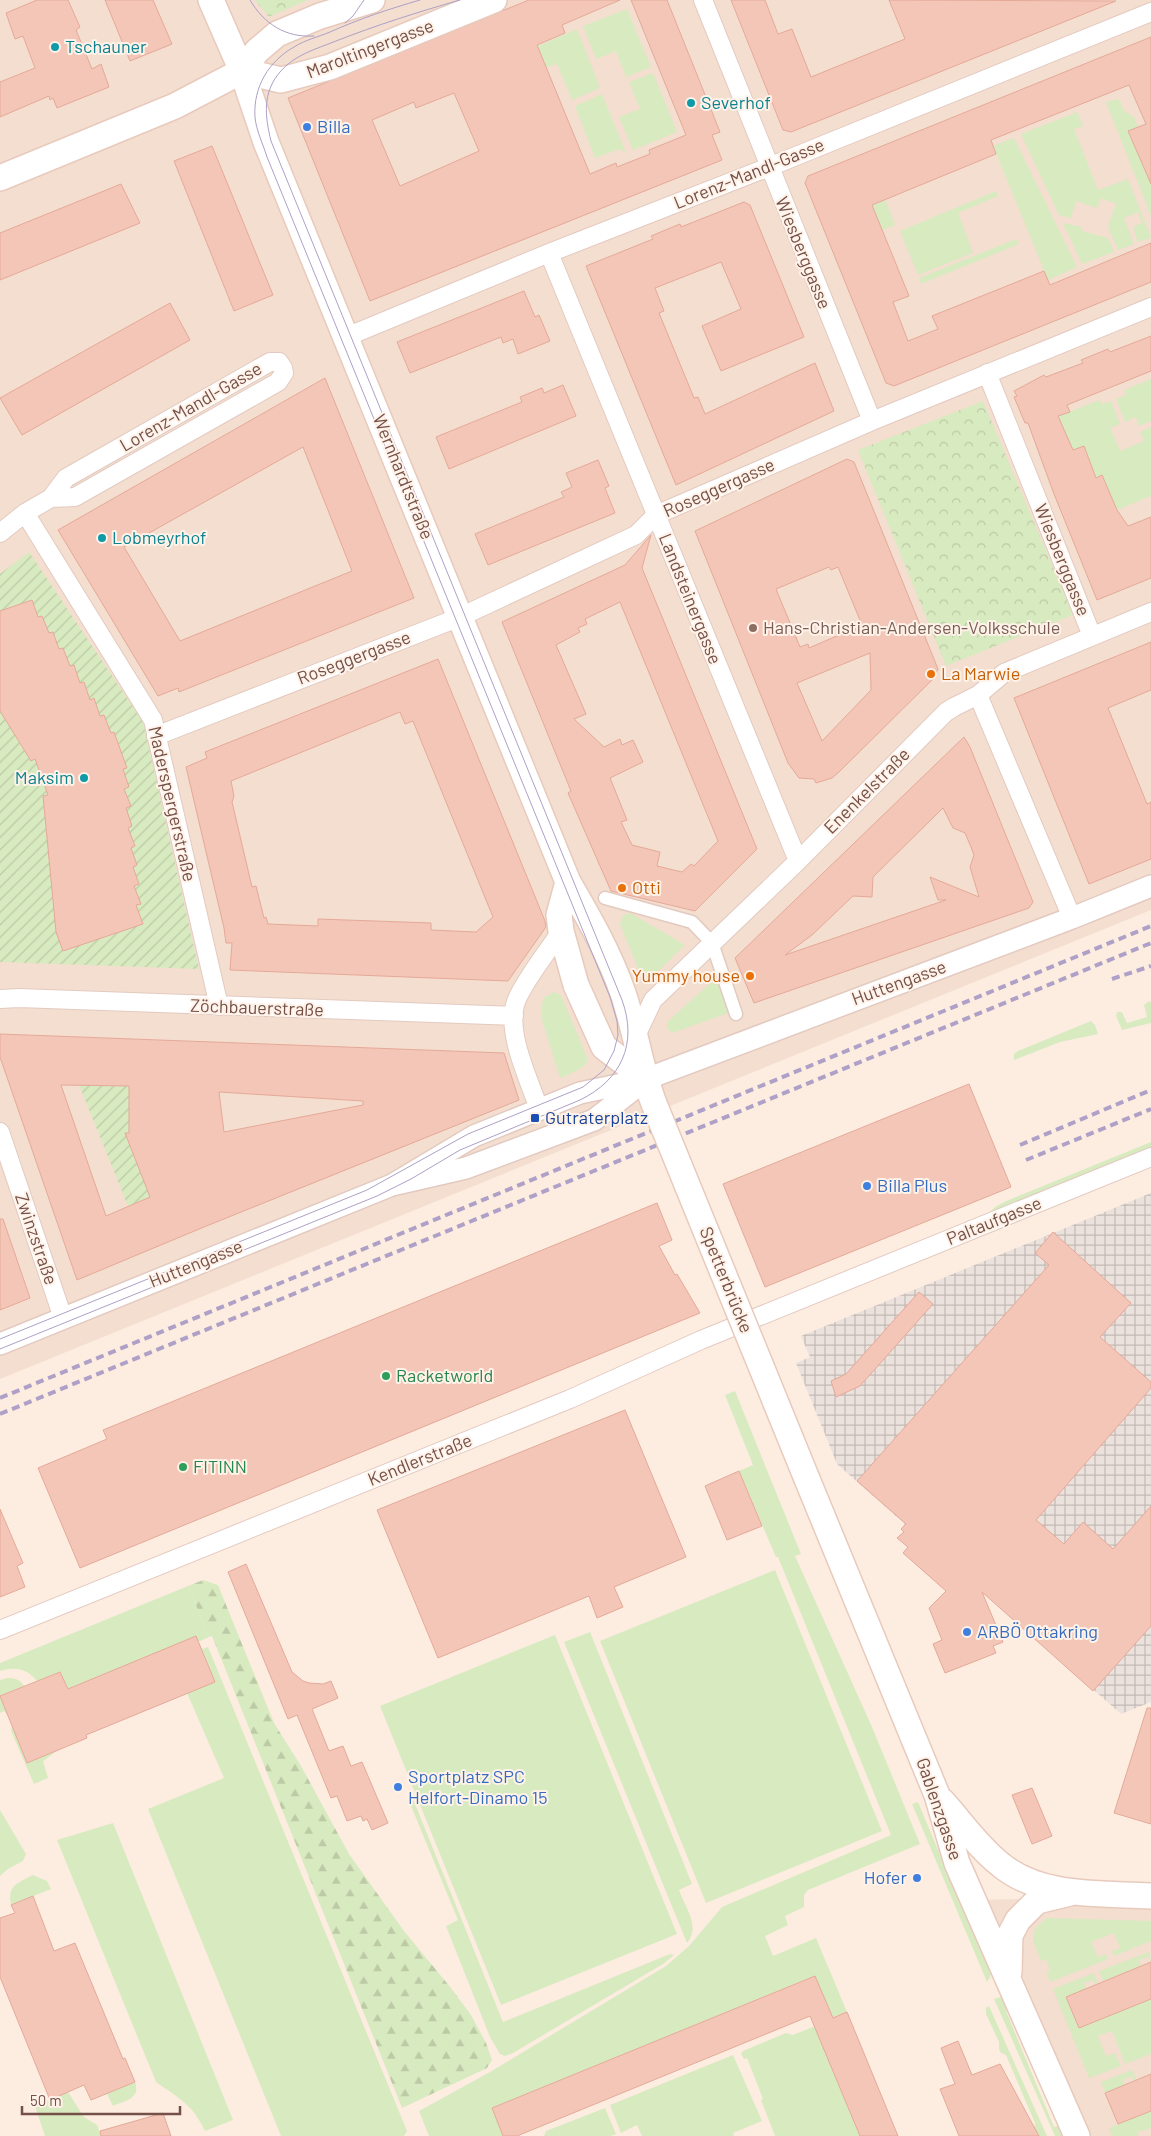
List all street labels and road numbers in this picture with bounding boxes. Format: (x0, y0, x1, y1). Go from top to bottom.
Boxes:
street label: Maroltingergasse (303, 14, 436, 82)
street label: Lorenz-Mandl-Gasse (670, 133, 827, 213)
street label: Wiesberggasse (771, 193, 836, 312)
street label: Lorenz-Mandl-Gasse (116, 357, 265, 456)
street label: Wernhardtstraße (369, 411, 439, 542)
street label: Roseggergasse (659, 453, 778, 521)
street label: Wiesberggasse (1030, 500, 1095, 619)
street label: Landsteinergasse (655, 530, 727, 667)
street label: Roseggergasse (294, 625, 413, 689)
street label: Maderspergerstraße (144, 724, 202, 884)
street label: Enenkelstraße (819, 743, 914, 838)
street label: Huttengasse (848, 955, 949, 1009)
street label: Zöchbauerstraße (190, 994, 324, 1020)
street label: Zwinzstraße (11, 1190, 63, 1287)
street label: Paltaufgasse (943, 1191, 1044, 1249)
street label: Spetterbrücke (696, 1223, 758, 1336)
street label: Huttengasse (146, 1234, 246, 1292)
street label: Kendlerstraße (364, 1428, 475, 1490)
street label: Gablenzgasse (912, 1755, 968, 1863)

